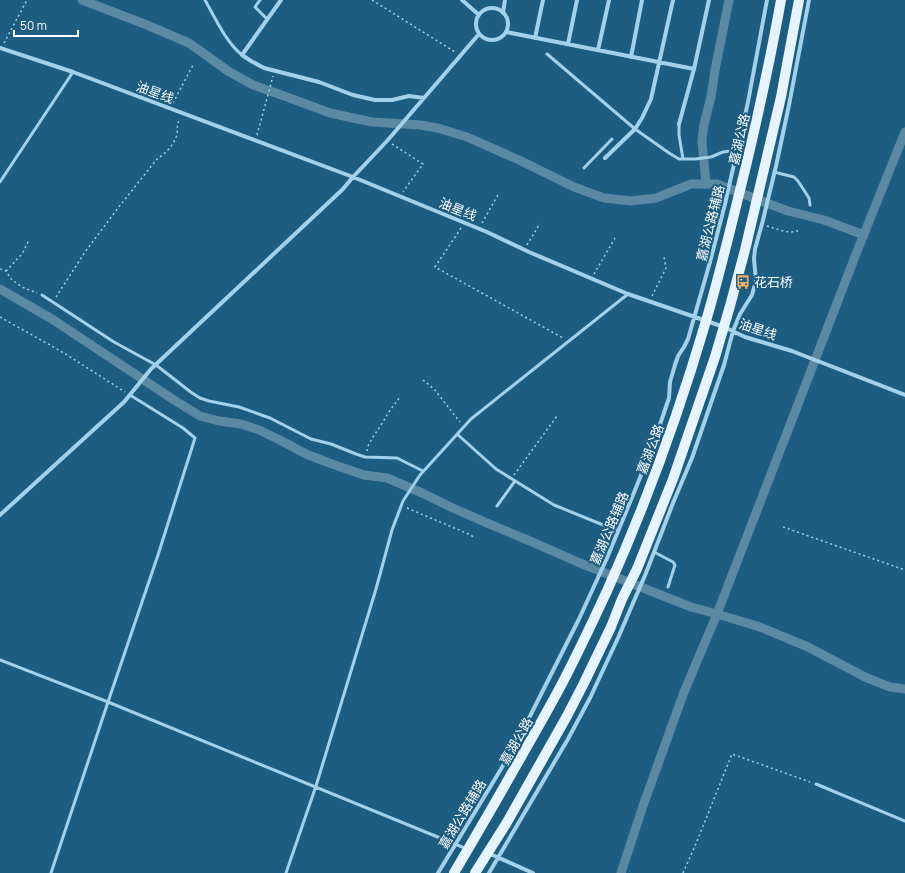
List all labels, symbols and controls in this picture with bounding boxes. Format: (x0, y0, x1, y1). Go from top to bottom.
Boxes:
scale bar (14, 12, 78, 38)
text: 50 m (20, 17, 47, 34)
street label: 油星线 (134, 77, 176, 107)
street label: 嘉湖公路 (724, 112, 754, 166)
street label: 嘉湖公路辅路 (692, 183, 728, 263)
street label: 油星线 (437, 193, 479, 225)
place label: 花石桥 (754, 273, 793, 291)
bus stop icon: 花石桥 (735, 274, 751, 290)
street label: 油星线 (737, 314, 779, 344)
street label: 嘉湖公路 (632, 421, 668, 477)
street label: 嘉湖公路辅路 (585, 489, 633, 567)
street label: 嘉湖公路 (495, 714, 537, 768)
street label: 嘉湖公路辅路 (434, 776, 490, 852)

